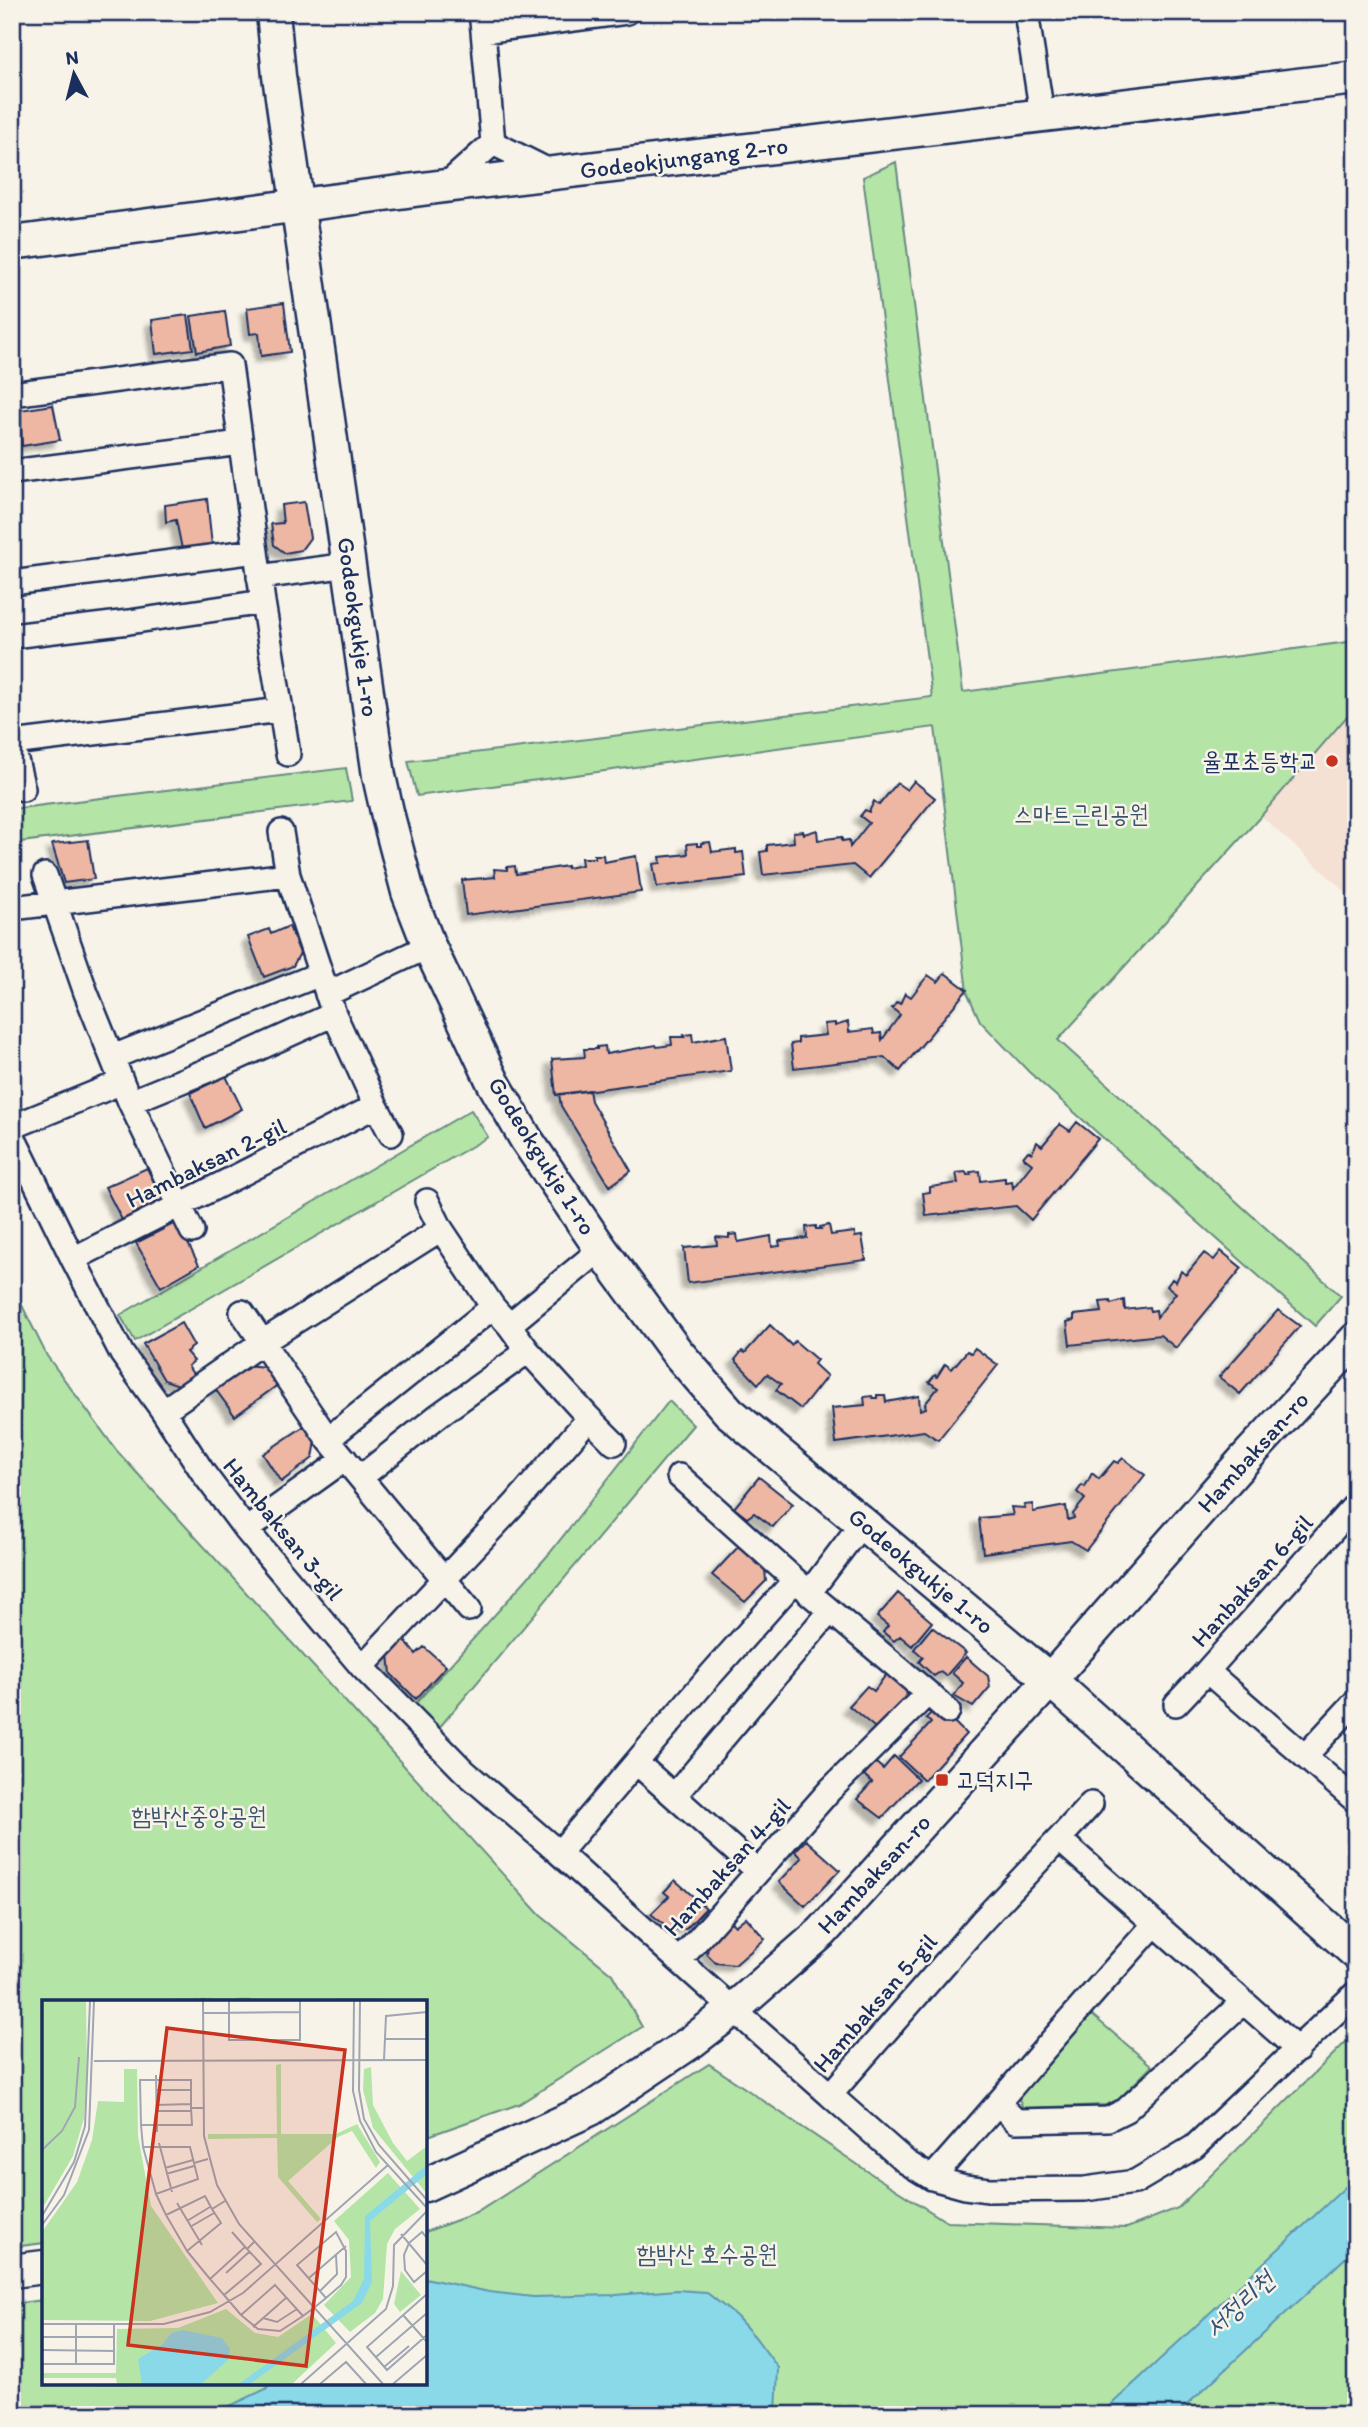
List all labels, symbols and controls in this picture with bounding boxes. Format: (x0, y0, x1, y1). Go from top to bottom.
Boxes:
north arrow (38, 38, 108, 108)
text: N (64, 45, 80, 70)
street label: Godeokjungang 2-ro (578, 130, 790, 185)
street label: Godeokgukje 1-ro (332, 535, 385, 719)
place label: 율포초등학교 (1202, 746, 1318, 775)
marker: 율포초등학교 (1324, 753, 1340, 769)
park label: 스마트근린공원 (1013, 799, 1149, 828)
street label: Godeokgukje 1-ro (482, 1071, 603, 1240)
street label: Hambaksan 2-gil (121, 1111, 291, 1214)
street label: Hambaksan-ro (1191, 1385, 1315, 1518)
street label: Hambaksan 3-gil (217, 1451, 350, 1606)
street label: Godeokgukje 1-ro (843, 1501, 1000, 1640)
street label: Hanbaksan 6-gil (1185, 1508, 1319, 1653)
place label: 고덕지구 (956, 1765, 1033, 1794)
marker: 고덕지구 (934, 1772, 950, 1788)
street label: Hambaksan 4-gil (657, 1791, 797, 1942)
park label: 함박산중앙공원 (131, 1801, 267, 1830)
street label: Hambaksan-ro (811, 1808, 937, 1940)
street label: Hambaksan 5-gil (806, 1927, 943, 2078)
inset map (42, 2000, 427, 2385)
park label: 함박산 호수공원 (637, 2239, 777, 2268)
water label: 서정리천 (1197, 2262, 1283, 2344)

